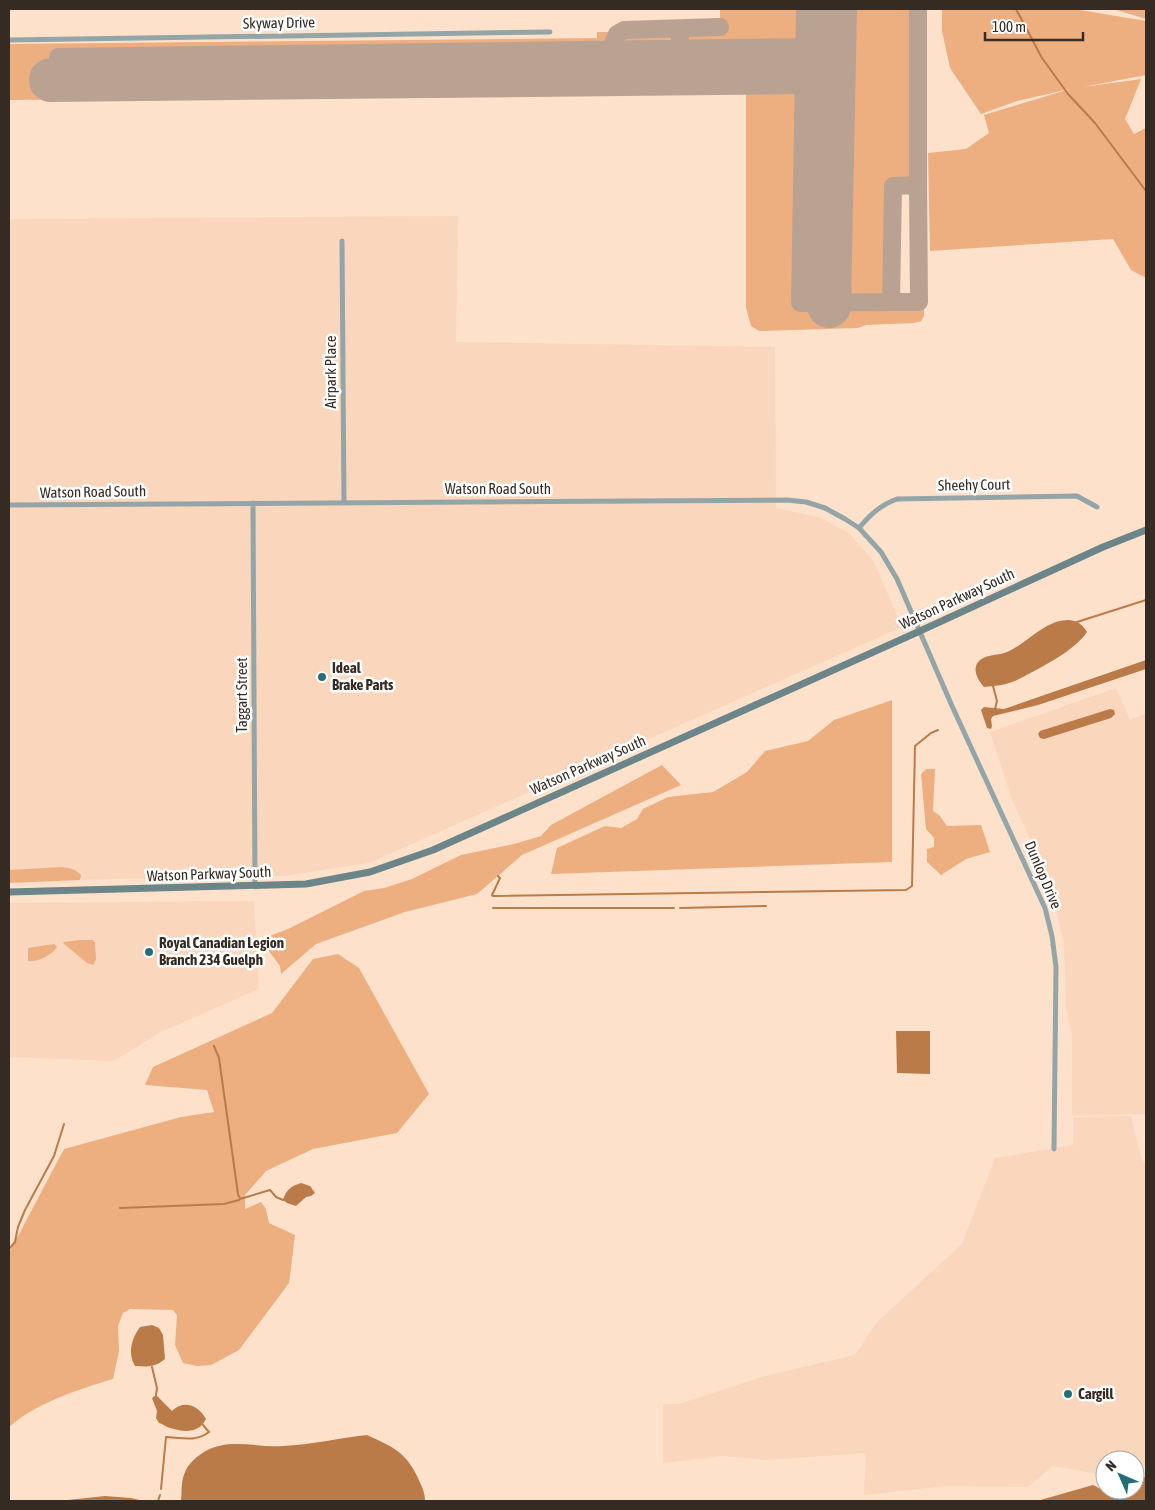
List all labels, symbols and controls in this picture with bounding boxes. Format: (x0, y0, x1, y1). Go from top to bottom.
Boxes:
scale bar (985, 10, 1082, 42)
street label: Skyway Drive (243, 13, 315, 32)
text: 100 m (992, 18, 1026, 35)
street label: Airpark Place (322, 335, 339, 409)
street label: Sheehy Court (938, 475, 1010, 494)
street label: Watson Road South (445, 480, 551, 497)
street label: Watson Road South (40, 482, 146, 501)
street label: Watson Parkway South (897, 565, 1017, 633)
street label: Taggart Street (233, 657, 250, 733)
place label: Ideal Brake Parts (332, 659, 394, 693)
marker: Ideal Brake Parts (316, 671, 328, 683)
street label: Watson Parkway South (527, 731, 648, 798)
street label: Dunlop Drive (1022, 838, 1065, 911)
street label: Watson Parkway South (146, 863, 272, 884)
place label: Royal Canadian Legion Branch 234 Guelph (159, 934, 284, 968)
marker: Royal Canadian Legion Branch 234 Guelph (143, 946, 155, 958)
place label: Cargill (1078, 1385, 1115, 1402)
marker: Cargill (1062, 1388, 1074, 1400)
north arrow (1095, 1450, 1145, 1500)
text: N (1102, 1457, 1119, 1474)

